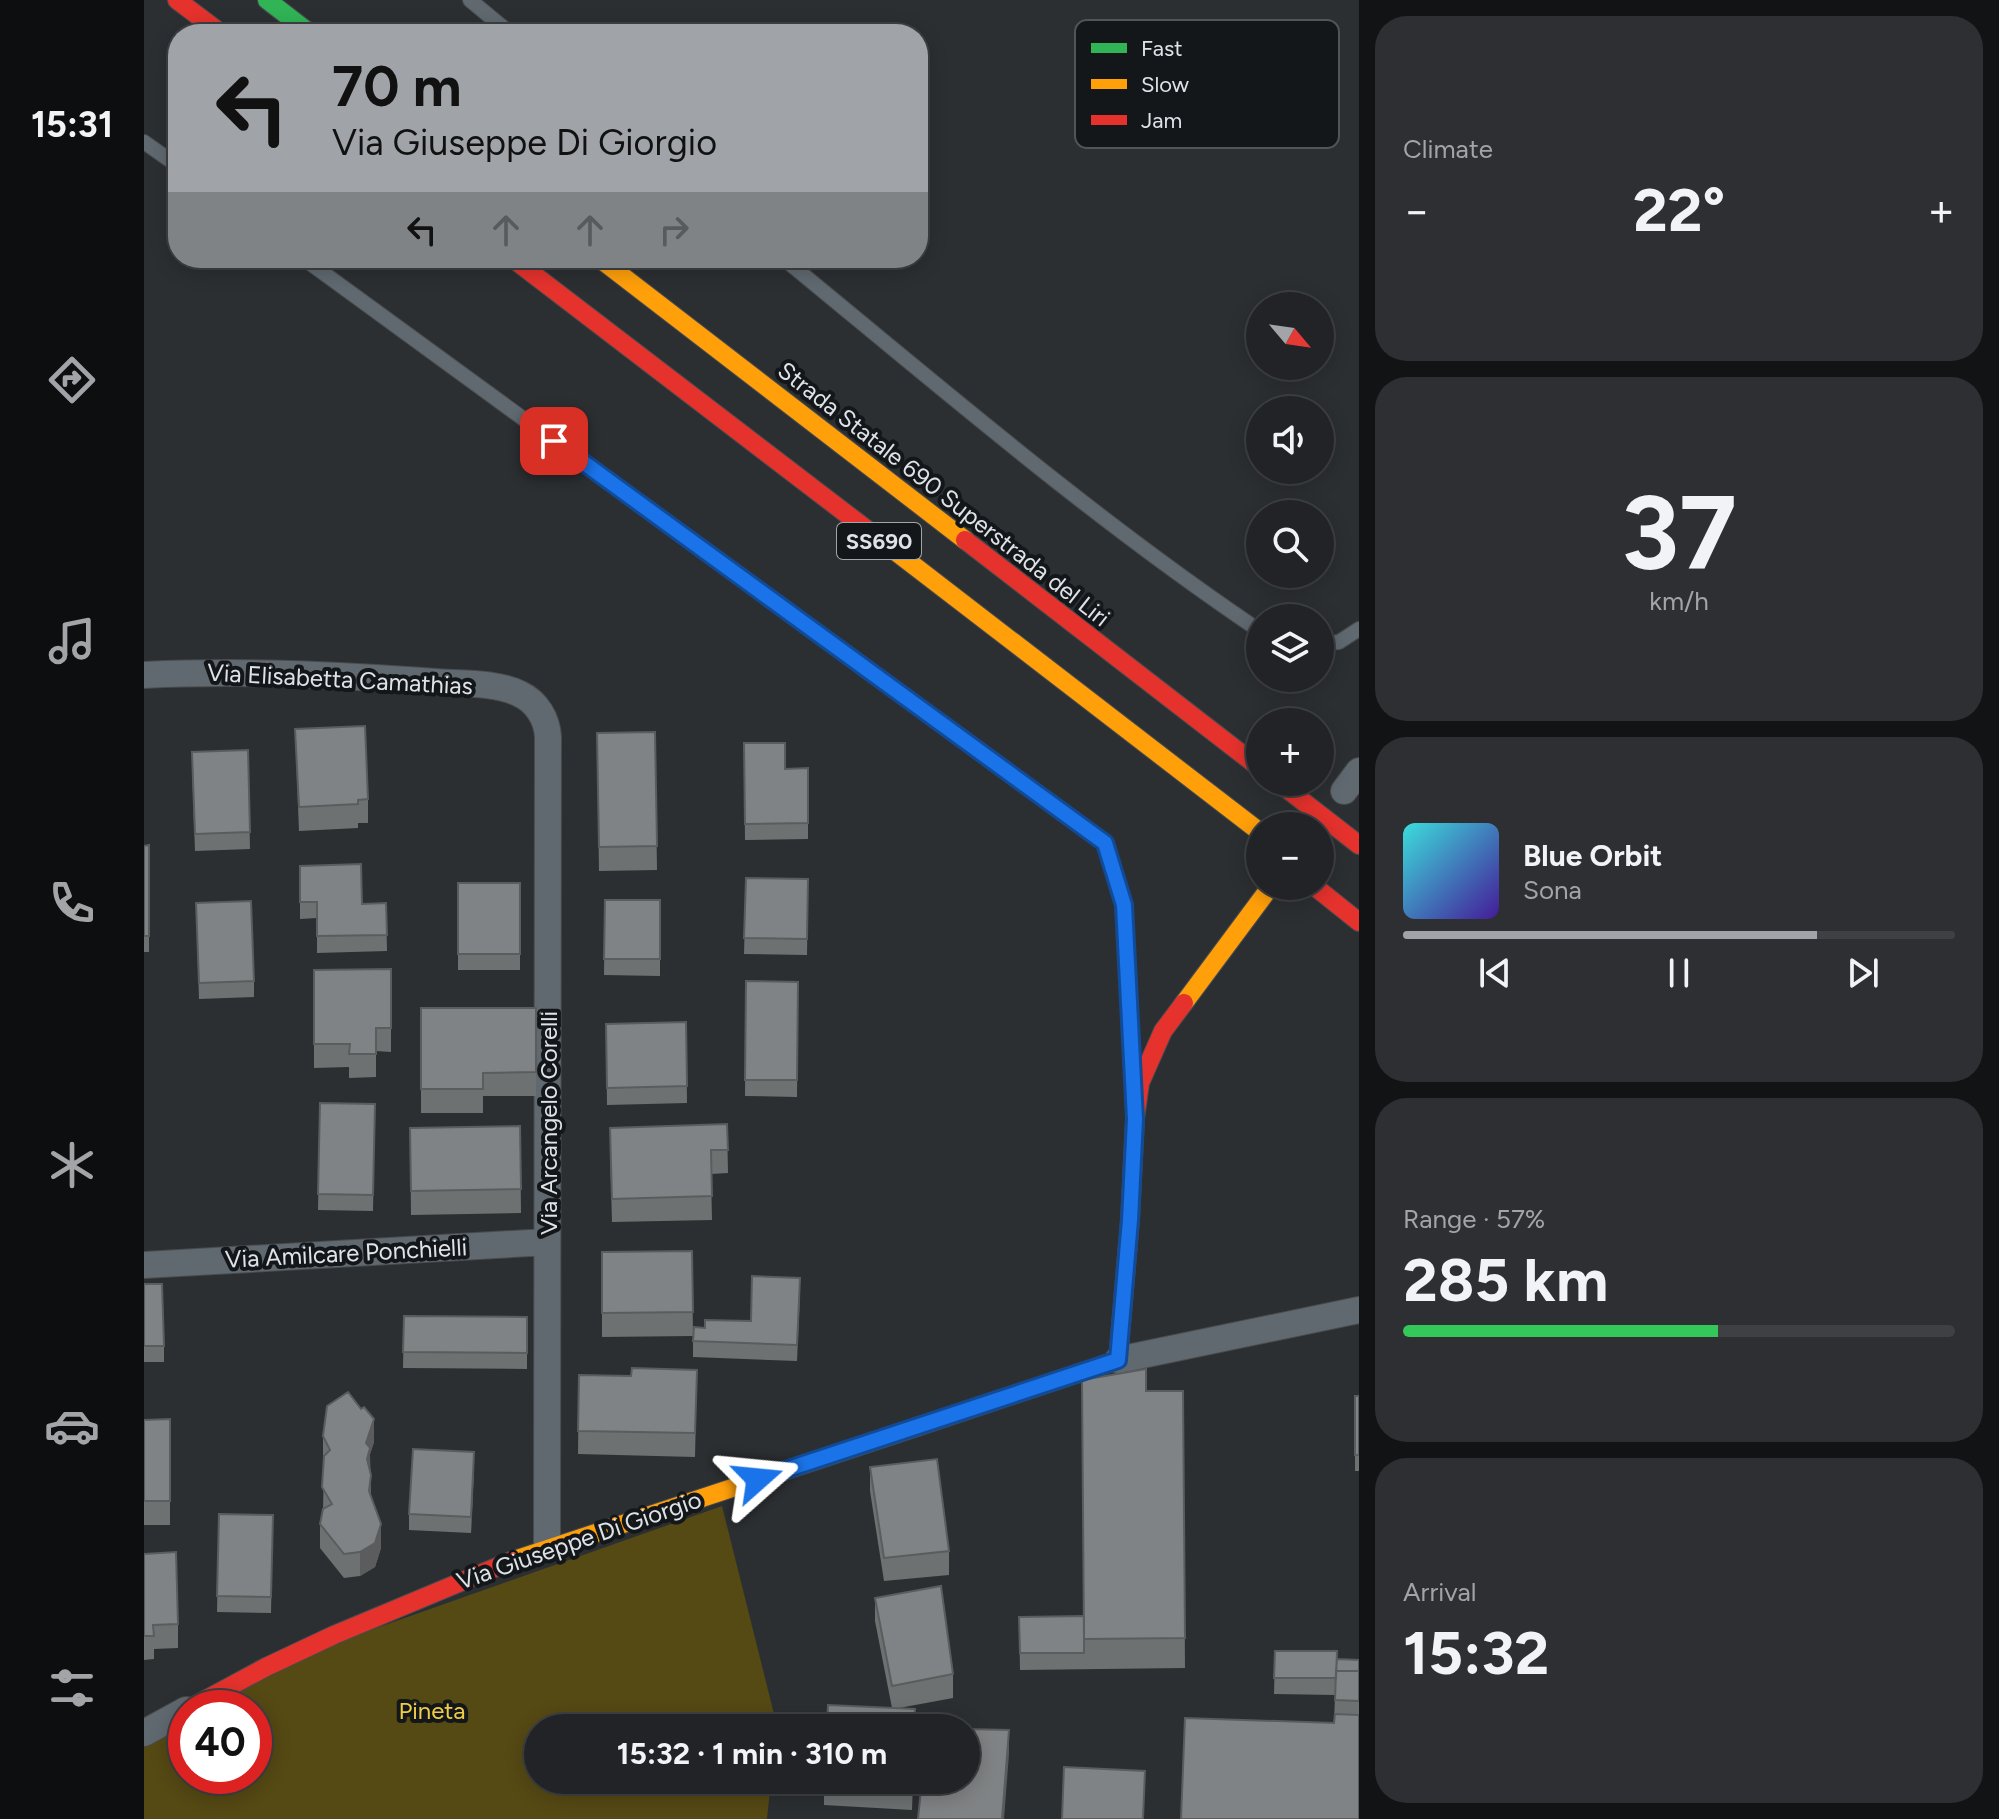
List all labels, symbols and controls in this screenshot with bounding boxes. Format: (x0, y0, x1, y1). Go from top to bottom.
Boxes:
legend (1075, 20, 1339, 148)
text: Fast (1141, 35, 1183, 62)
text: 70 m (332, 53, 462, 120)
icon: left (200, 56, 304, 160)
text: Slow (1141, 71, 1190, 98)
text: 15:31 (31, 103, 113, 146)
text: Jam (1141, 107, 1182, 134)
text: Via Giuseppe Di Giorgio (332, 121, 717, 164)
text: Climate (1403, 133, 1493, 165)
text: 22° (1633, 174, 1725, 246)
text: − (1403, 184, 1430, 237)
text: + (1928, 184, 1955, 237)
icon: left (400, 208, 444, 252)
icon: ahead (484, 208, 528, 252)
icon: ahead (568, 208, 612, 252)
icon: right (652, 208, 696, 252)
north arrow (1246, 292, 1334, 380)
map controls (1246, 292, 1334, 900)
icon: directions (44, 352, 100, 408)
street label: Strada Statale 690 Superstrada del Liri (772, 355, 1116, 633)
button: sound (1246, 396, 1334, 484)
pin (520, 407, 588, 475)
icon: arrive (532, 419, 576, 463)
text: 37 (1621, 470, 1737, 595)
button: search (1246, 500, 1334, 588)
road number: SS690 (837, 523, 921, 559)
text: km/h (1649, 585, 1709, 617)
button: layers (1246, 604, 1334, 692)
icon: music (44, 613, 100, 669)
street label: Via Elisabetta Camathias (206, 658, 474, 700)
button: + (1246, 708, 1334, 796)
button: − (1246, 812, 1334, 900)
text: Blue Orbit (1523, 837, 1662, 874)
text: Sona (1523, 874, 1582, 906)
icon: phone (44, 875, 100, 931)
icon: previous (1473, 951, 1517, 995)
icon: pause (1657, 951, 1701, 995)
icon: next (1841, 951, 1885, 995)
street label: Via Arcangelo Corelli (534, 1011, 563, 1235)
icon: climate (44, 1137, 100, 1193)
text: Range · 57% (1403, 1203, 1545, 1235)
street label: Via Amilcare Ponchielli (224, 1232, 468, 1274)
text: 285 km (1403, 1244, 1608, 1316)
icon: car (44, 1398, 100, 1454)
position arrow (716, 1437, 800, 1521)
street label: Via Giuseppe Di Giorgio (453, 1485, 705, 1595)
text: Arrival (1403, 1576, 1476, 1608)
text: 15:32 (1403, 1617, 1549, 1689)
icon: filters (44, 1660, 100, 1716)
speed limit sign: 40 (168, 1690, 272, 1794)
park label: Pineta (398, 1696, 466, 1725)
text: 15:32 · 1 min · 310 m (617, 1735, 887, 1772)

